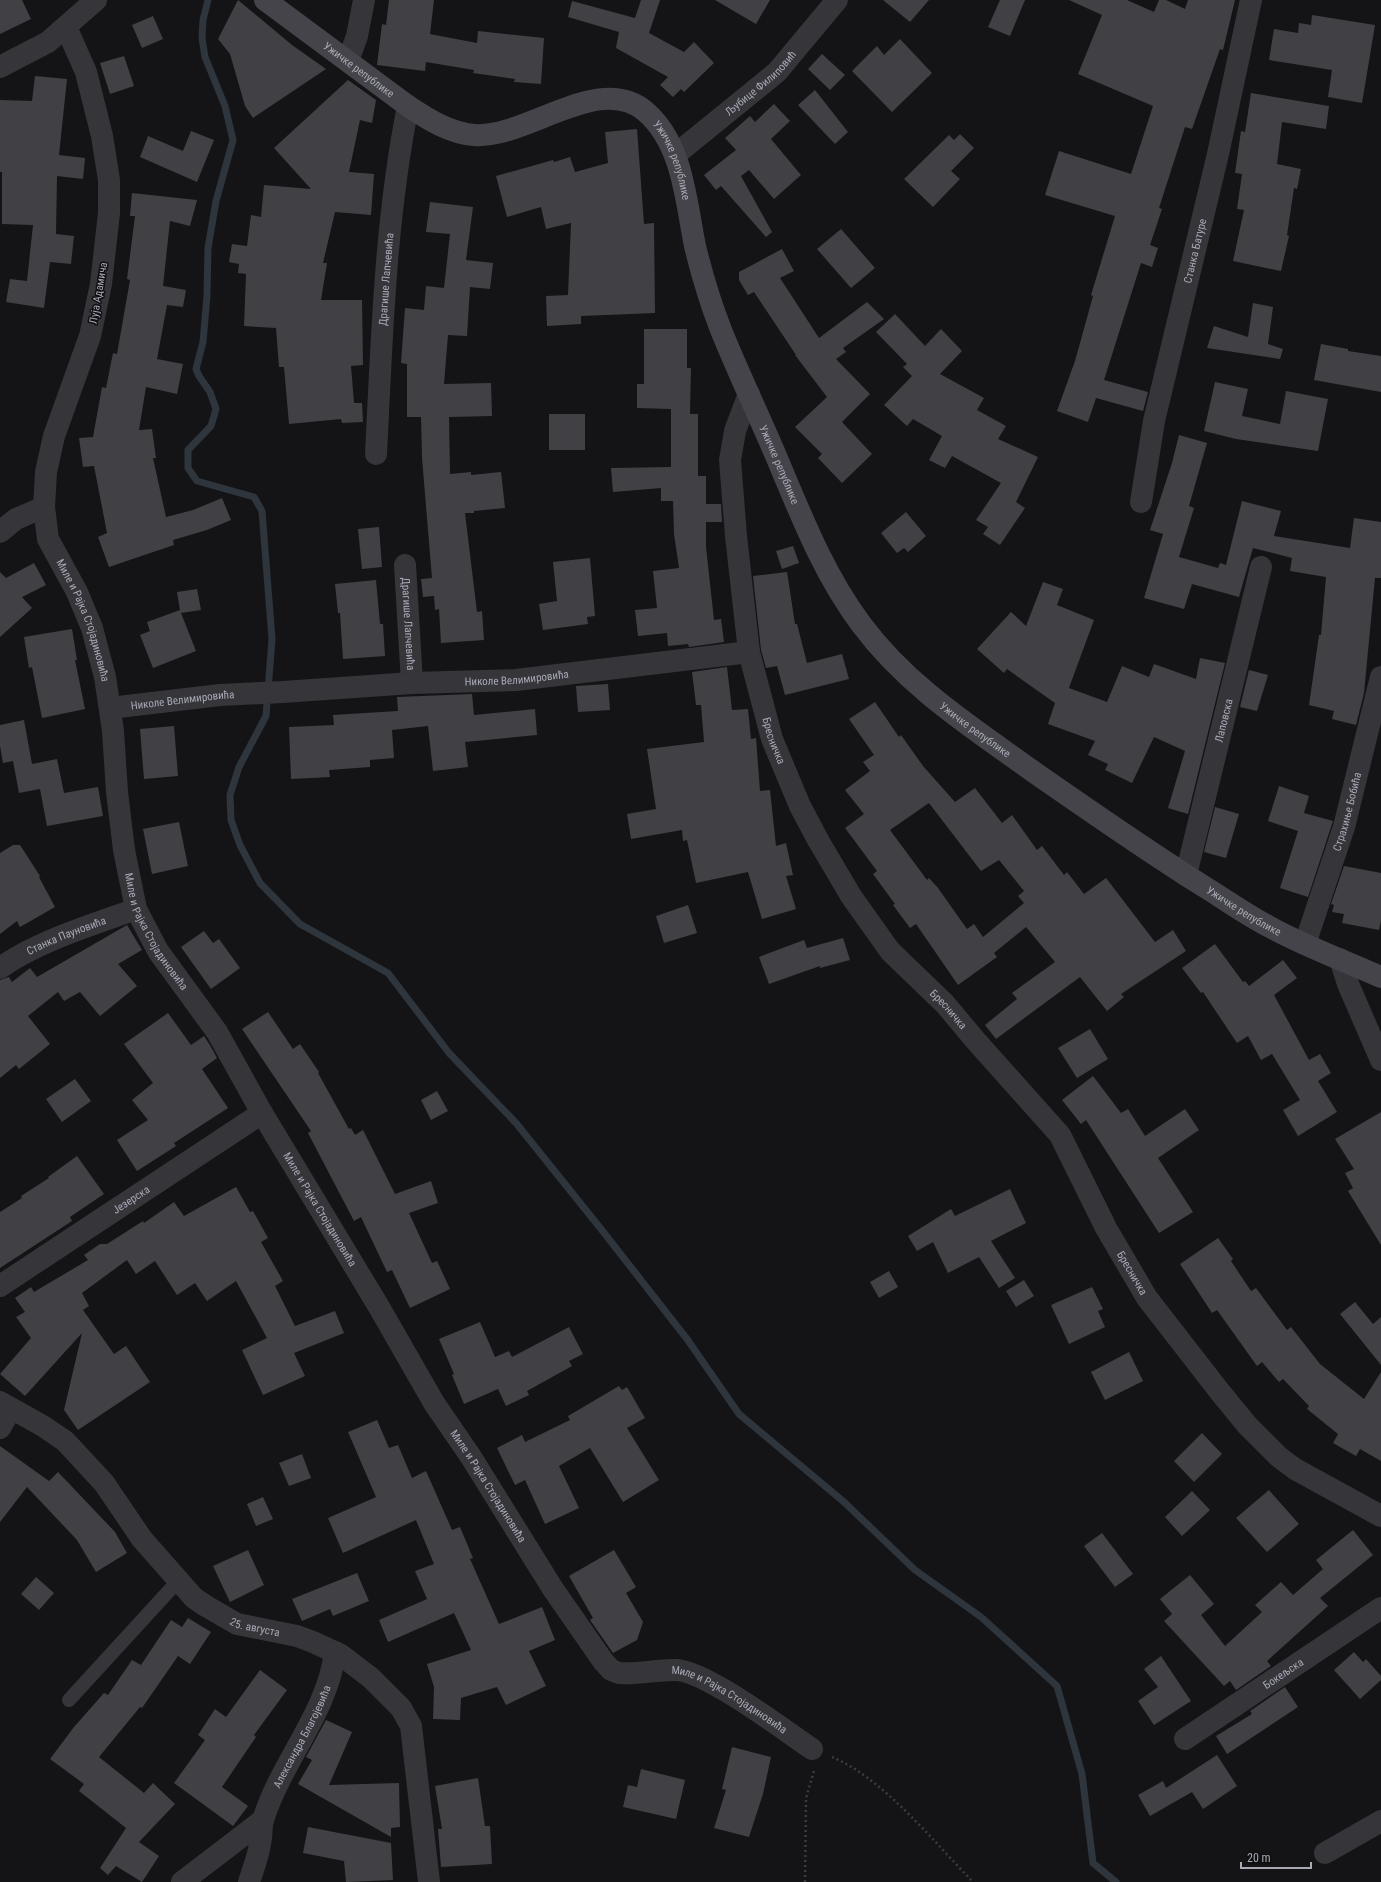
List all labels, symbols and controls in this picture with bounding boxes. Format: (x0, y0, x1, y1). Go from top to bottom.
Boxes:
street label: Ужичке републике (321, 40, 397, 101)
street label: Љубице Филиповић (723, 48, 799, 119)
street label: Ужичке републике (650, 118, 693, 201)
street label: Станка Батуре (1181, 217, 1209, 285)
street label: Драгише Лапчевића (377, 232, 397, 326)
street label: Луја Адамича (87, 261, 110, 325)
street label: Ужичке републике (756, 423, 802, 506)
street label: Миле и Рајка Стојадиновића (53, 557, 112, 682)
street label: Драгише Лапчевића (399, 577, 417, 671)
street label: Николе Велимировића (464, 668, 569, 688)
street label: Николе Велимировића (130, 688, 235, 713)
street label: Лаповска (1213, 698, 1236, 744)
street label: Ужичке републике (937, 700, 1013, 760)
street label: Бресничка (760, 716, 788, 766)
street label: Страхиње Бобића (1330, 771, 1364, 853)
street label: Миле и Рајка Стојадиновића (122, 872, 190, 993)
street label: Ужичке републике (1204, 884, 1283, 939)
street label: Станка Пауновића (24, 914, 108, 958)
street label: Бресничка (927, 987, 969, 1032)
street label: Миле и Рајка Стојадиновића (280, 1150, 359, 1269)
street label: Језерска (110, 1183, 152, 1217)
street label: Бресничка (1114, 1249, 1150, 1298)
street label: Миле и Рајка Стојадиновића (447, 1428, 528, 1545)
street label: 25. августа (227, 1615, 281, 1639)
street label: Бокељска (1261, 1656, 1306, 1692)
street label: Миле и Рајка Стојадиновића (671, 1664, 789, 1736)
street label: Александра Благојевића (271, 1684, 334, 1790)
scale bar (1241, 1844, 1311, 1870)
text: 20 m (1247, 1851, 1271, 1865)

